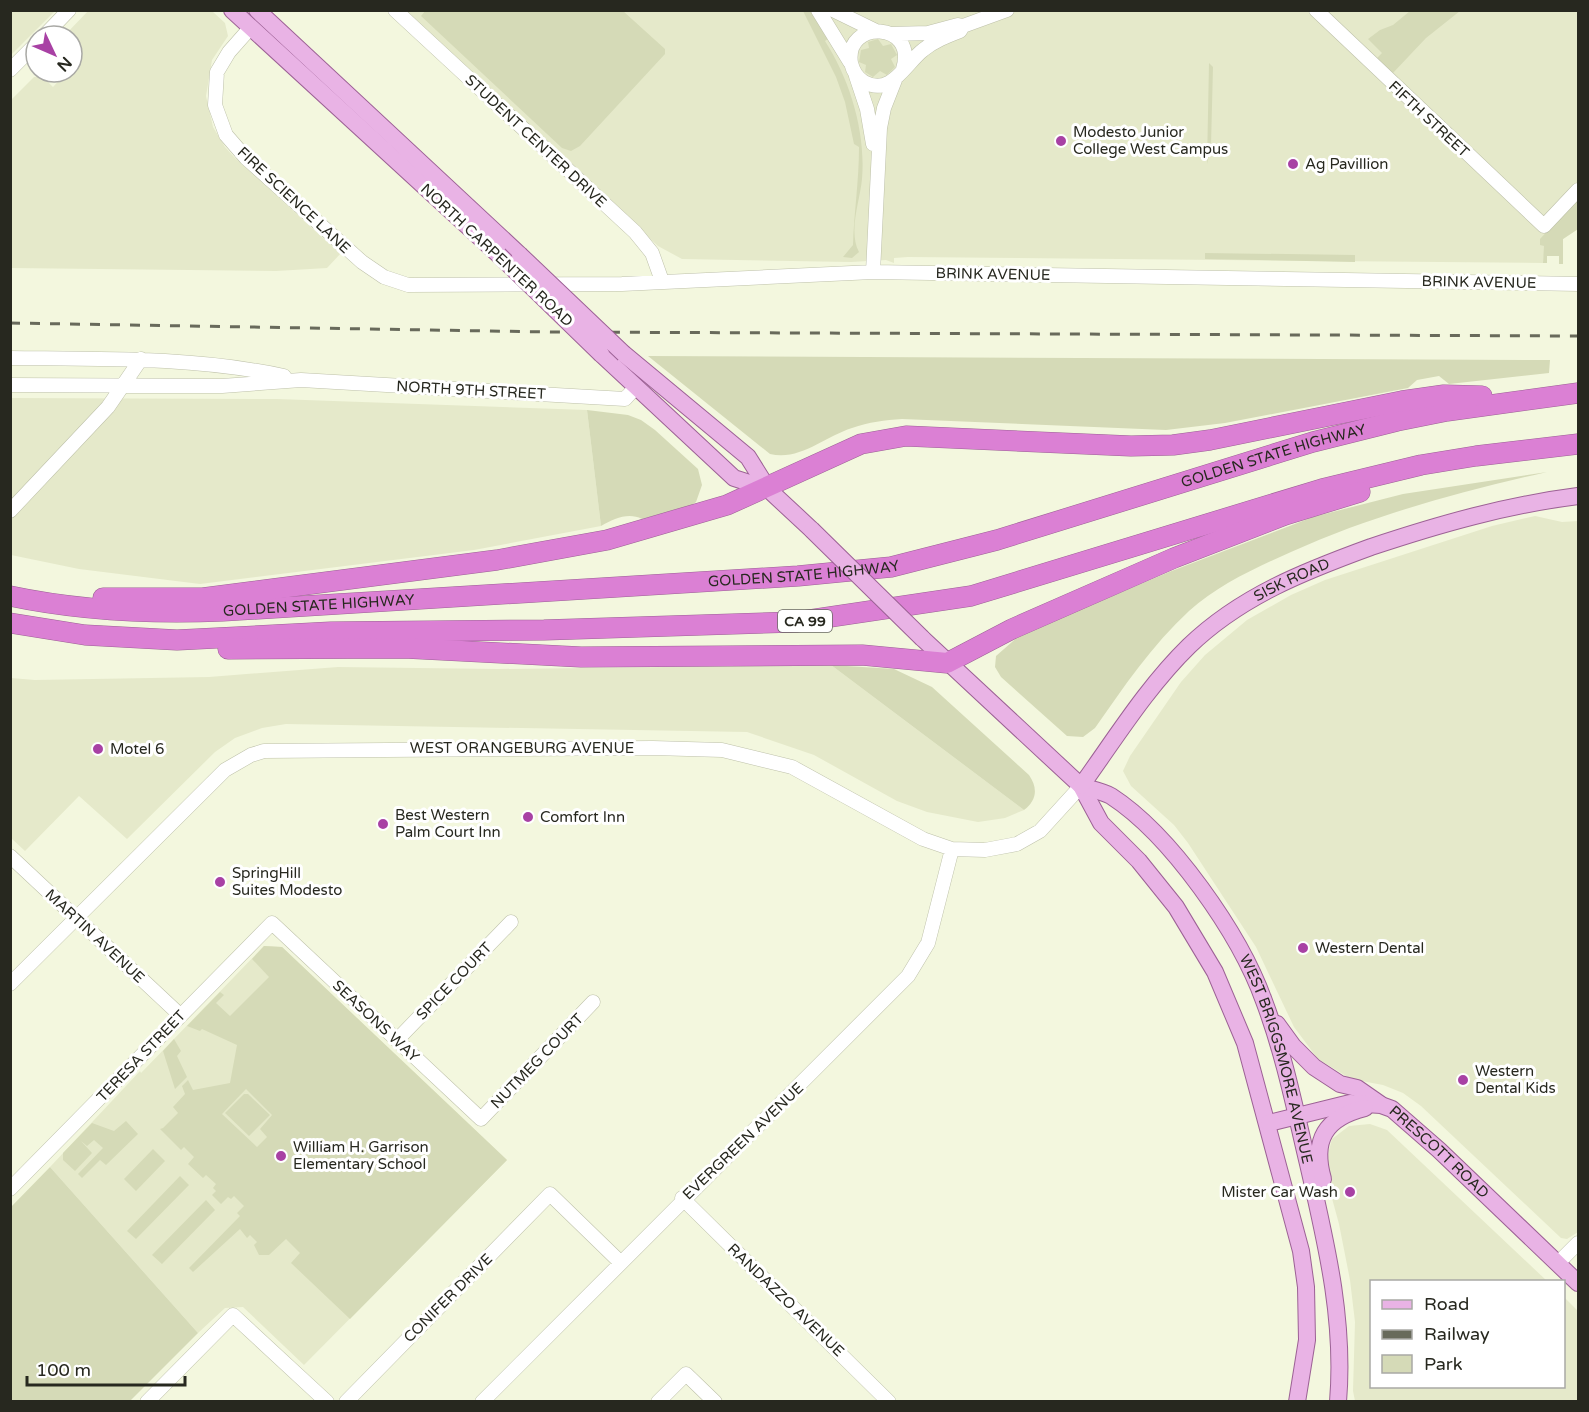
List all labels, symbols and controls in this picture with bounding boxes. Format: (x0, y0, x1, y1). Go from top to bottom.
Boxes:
north arrow (24, 24, 84, 84)
text: N (52, 52, 76, 75)
street label: STUDENT CENTER DRIVE (462, 71, 610, 211)
street label: FIFTH STREET (1385, 77, 1473, 161)
place label: Modesto Junior College West Campus (1073, 123, 1228, 158)
marker: Modesto Junior College West Campus (1054, 134, 1068, 148)
street label: FIRE SCIENCE LANE (234, 143, 354, 257)
place label: Ag Pavillion (1305, 155, 1389, 173)
marker: Ag Pavillion (1286, 157, 1300, 171)
street label: NORTH CARPENTER ROAD (417, 180, 577, 330)
street label: BRINK AVENUE (935, 264, 1051, 284)
street label: BRINK AVENUE (1421, 272, 1537, 292)
street label: NORTH 9TH STREET (396, 377, 546, 403)
street label: GOLDEN STATE HIGHWAY (1179, 420, 1368, 491)
street label: SISK ROAD (1250, 554, 1332, 605)
street label: GOLDEN STATE HIGHWAY (707, 556, 902, 590)
street label: GOLDEN STATE HIGHWAY (222, 590, 416, 620)
road number: CA 99 (778, 610, 832, 632)
street label: WEST ORANGEBURG AVENUE (410, 739, 634, 757)
place label: Motel 6 (110, 740, 165, 758)
marker: Motel 6 (91, 742, 105, 756)
place label: Best Western Palm Court Inn (395, 806, 501, 841)
place label: Comfort Inn (540, 808, 625, 826)
marker: Comfort Inn (521, 810, 535, 824)
marker: Best Western Palm Court Inn (376, 817, 390, 831)
place label: SpringHill Suites Modesto (232, 864, 342, 899)
marker: SpringHill Suites Modesto (213, 875, 227, 889)
street label: MARTIN AVENUE (42, 885, 148, 987)
street label: SPICE COURT (412, 938, 496, 1024)
place label: Western Dental (1315, 939, 1424, 957)
marker: Western Dental (1296, 941, 1310, 955)
street label: WEST BRIGGSMORE AVENUE (1236, 951, 1317, 1165)
street label: SEASONS WAY (329, 976, 423, 1066)
street label: TERESA STREET (93, 1007, 189, 1105)
street label: NUTMEG COURT (487, 1010, 587, 1112)
place label: Western Dental Kids (1475, 1062, 1556, 1097)
marker: Western Dental Kids (1456, 1073, 1470, 1087)
street label: EVERGREEN AVENUE (679, 1079, 807, 1203)
street label: PRESCOTT ROAD (1386, 1102, 1493, 1202)
place label: William H. Garrison Elementary School (293, 1138, 429, 1173)
marker: William H. Garrison Elementary School (274, 1149, 288, 1163)
place label: Mister Car Wash (1221, 1183, 1338, 1201)
marker: Mister Car Wash (1343, 1185, 1357, 1199)
street label: RANDAZZO AVENUE (724, 1240, 848, 1360)
street label: CONIFER DRIVE (400, 1250, 496, 1346)
legend (1370, 1280, 1565, 1388)
text: Road (1424, 1293, 1469, 1315)
text: Railway (1424, 1323, 1490, 1345)
scale bar (27, 1349, 184, 1387)
text: Park (1424, 1353, 1463, 1375)
text: 100 m (36, 1359, 91, 1381)

